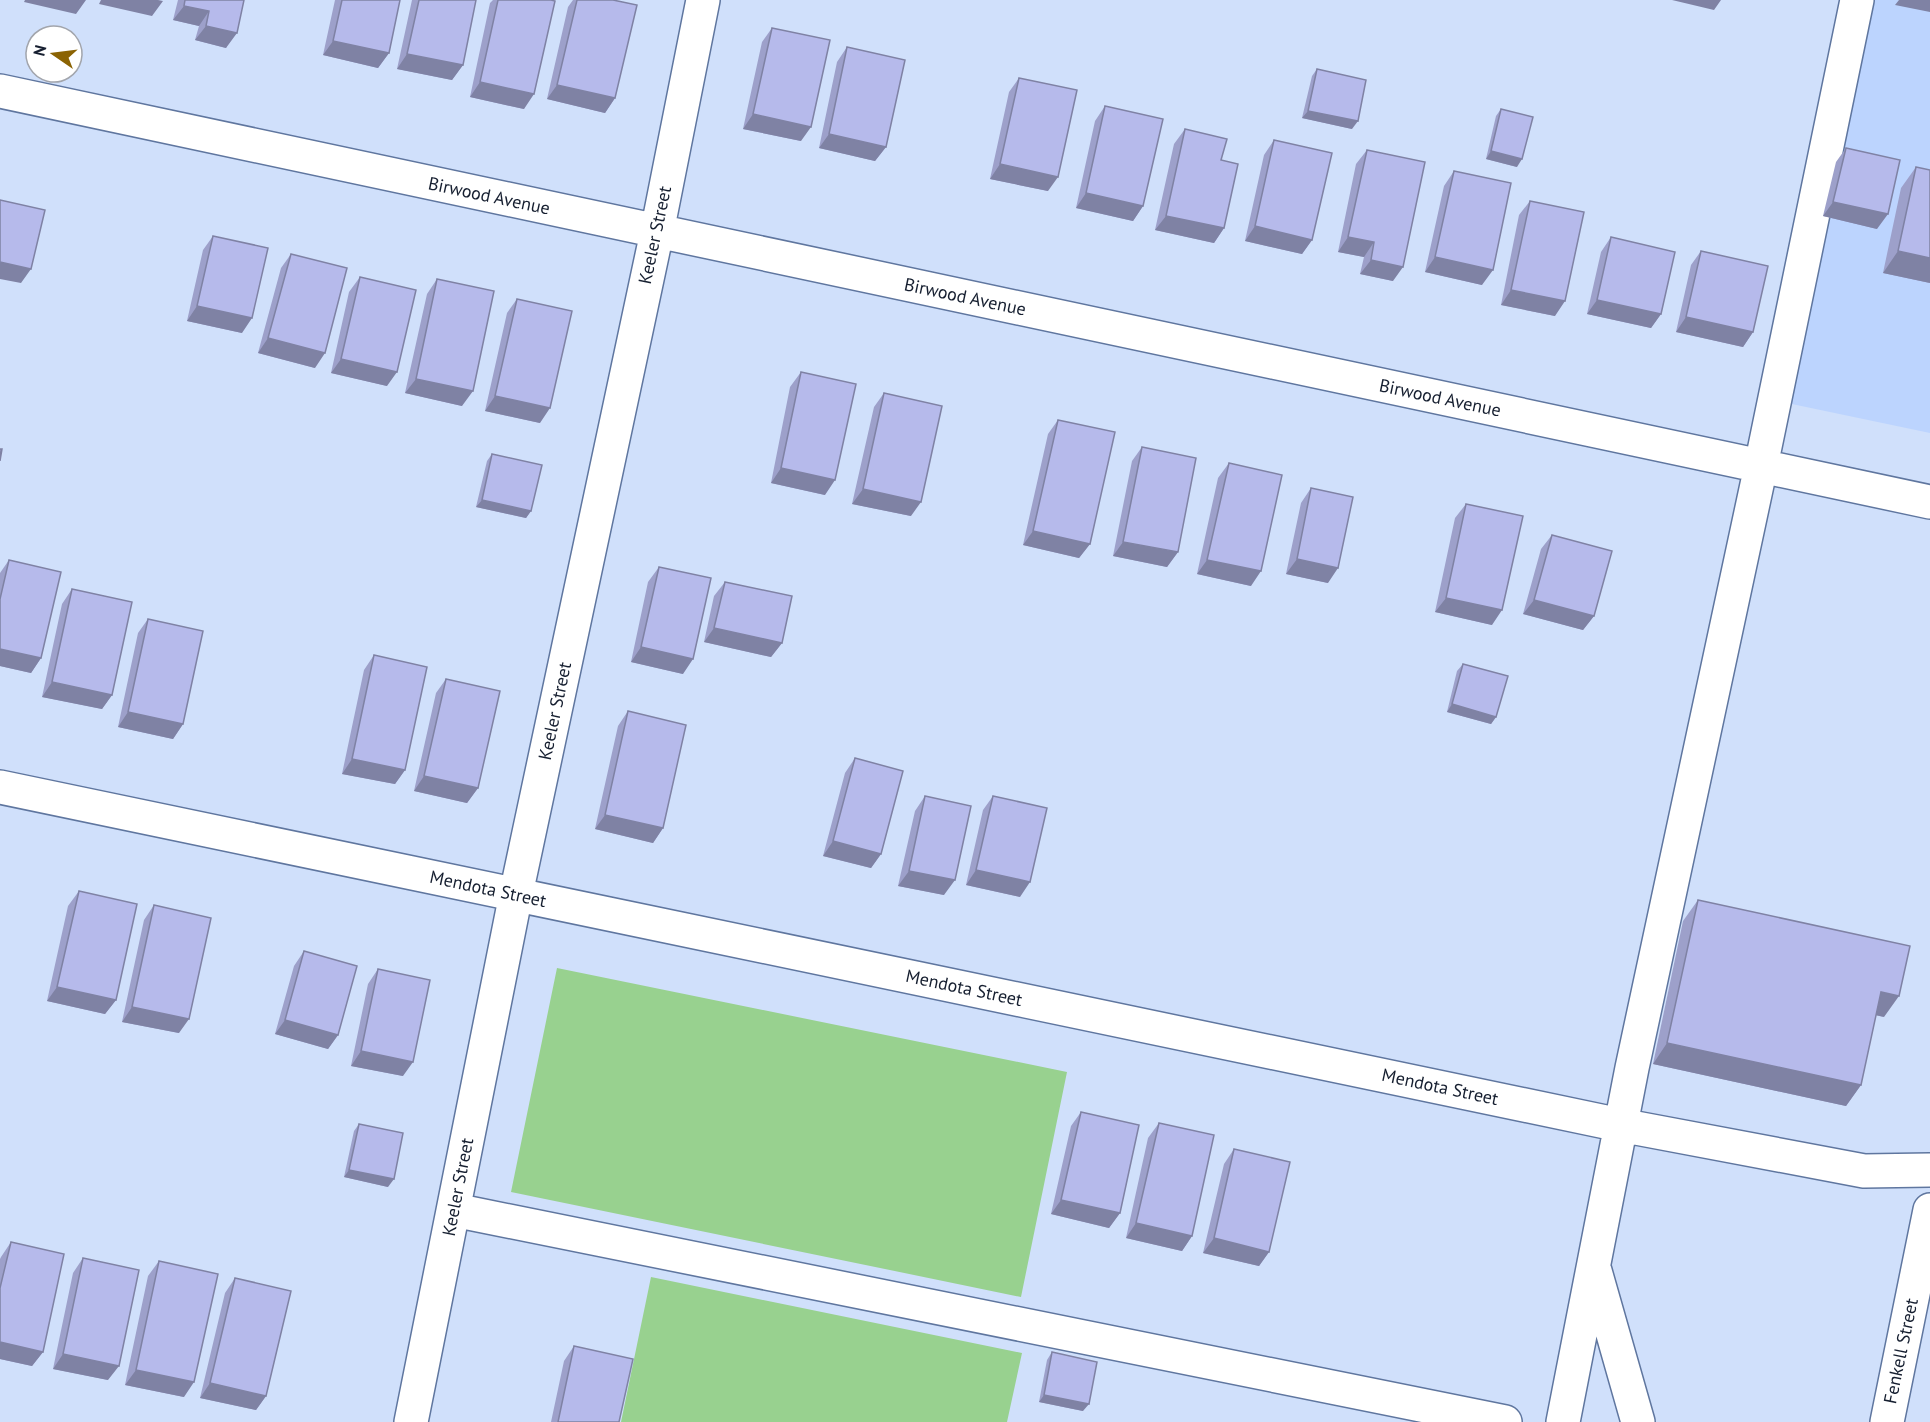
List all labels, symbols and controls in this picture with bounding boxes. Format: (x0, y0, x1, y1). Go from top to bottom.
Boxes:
north arrow (24, 24, 84, 84)
text: N (28, 43, 50, 58)
street label: Birwood Avenue (426, 171, 552, 220)
street label: Keeler Street (633, 184, 676, 286)
street label: Birwood Avenue (902, 272, 1028, 321)
street label: Birwood Avenue (1377, 373, 1503, 422)
street label: Keeler Street (533, 660, 576, 762)
street label: Mendota Street (428, 865, 548, 912)
street label: Mendota Street (904, 964, 1024, 1011)
street label: Mendota Street (1380, 1063, 1500, 1110)
street label: Keeler Street (437, 1136, 478, 1238)
street label: Fenkell Street (1878, 1296, 1923, 1406)

